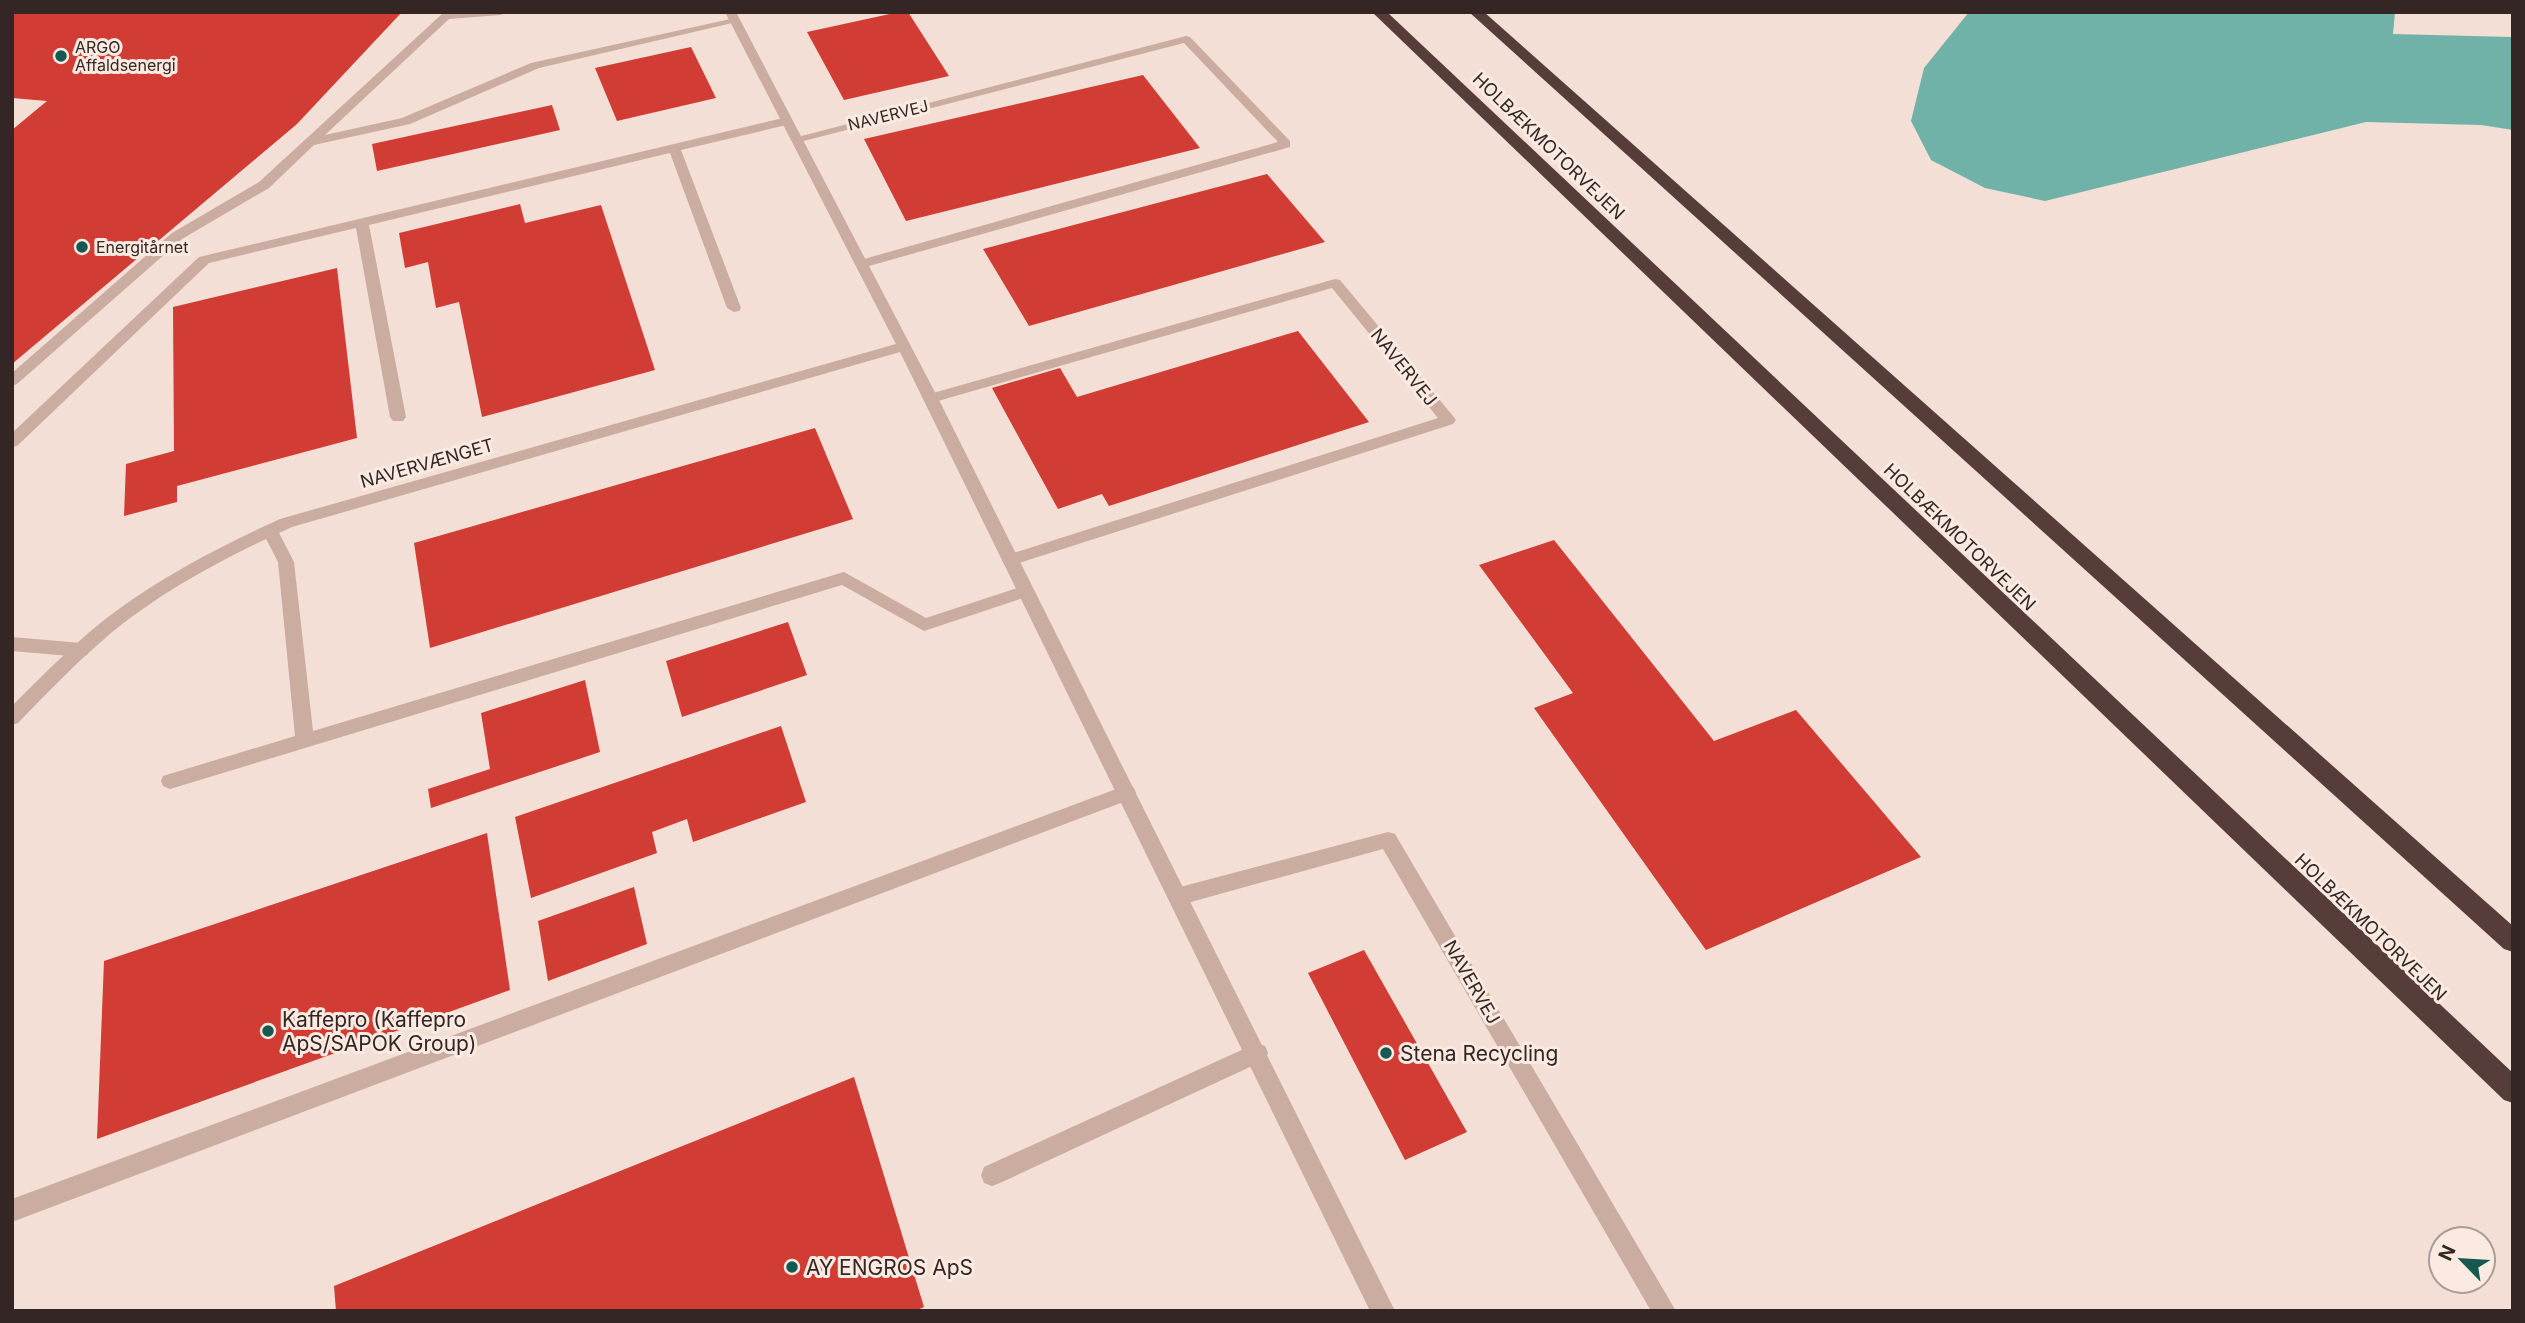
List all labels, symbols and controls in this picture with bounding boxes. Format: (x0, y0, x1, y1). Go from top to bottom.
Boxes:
place label: ARGO Affaldsenergi (75, 37, 176, 75)
marker: ARGO Affaldsenergi (53, 48, 69, 64)
street label: HOLBÆKMOTORVEJEN (1469, 68, 1629, 224)
street label: NAVERVEJ (846, 95, 930, 135)
place label: Energitårnet (96, 237, 188, 257)
marker: Energitårnet (74, 239, 90, 255)
street label: NAVERVEJ (1367, 324, 1441, 410)
street label: NAVERVÆNGET (358, 434, 496, 492)
street label: HOLBÆKMOTORVEJEN (1880, 459, 2040, 615)
street label: HOLBÆKMOTORVEJEN (2291, 849, 2451, 1005)
street label: NAVERVEJ (1440, 937, 1504, 1027)
place label: Kaffepro (Kaffepro ApS/SAPOK Group) (282, 1007, 476, 1056)
marker: Kaffepro (Kaffepro ApS/SAPOK Group) (260, 1023, 276, 1039)
place label: Stena Recycling (1400, 1041, 1558, 1066)
marker: Stena Recycling (1378, 1045, 1394, 1061)
north arrow (2427, 1225, 2497, 1295)
text: N (2434, 1242, 2461, 1264)
place label: AY ENGROS ApS (806, 1255, 973, 1280)
marker: AY ENGROS ApS (784, 1259, 800, 1275)

